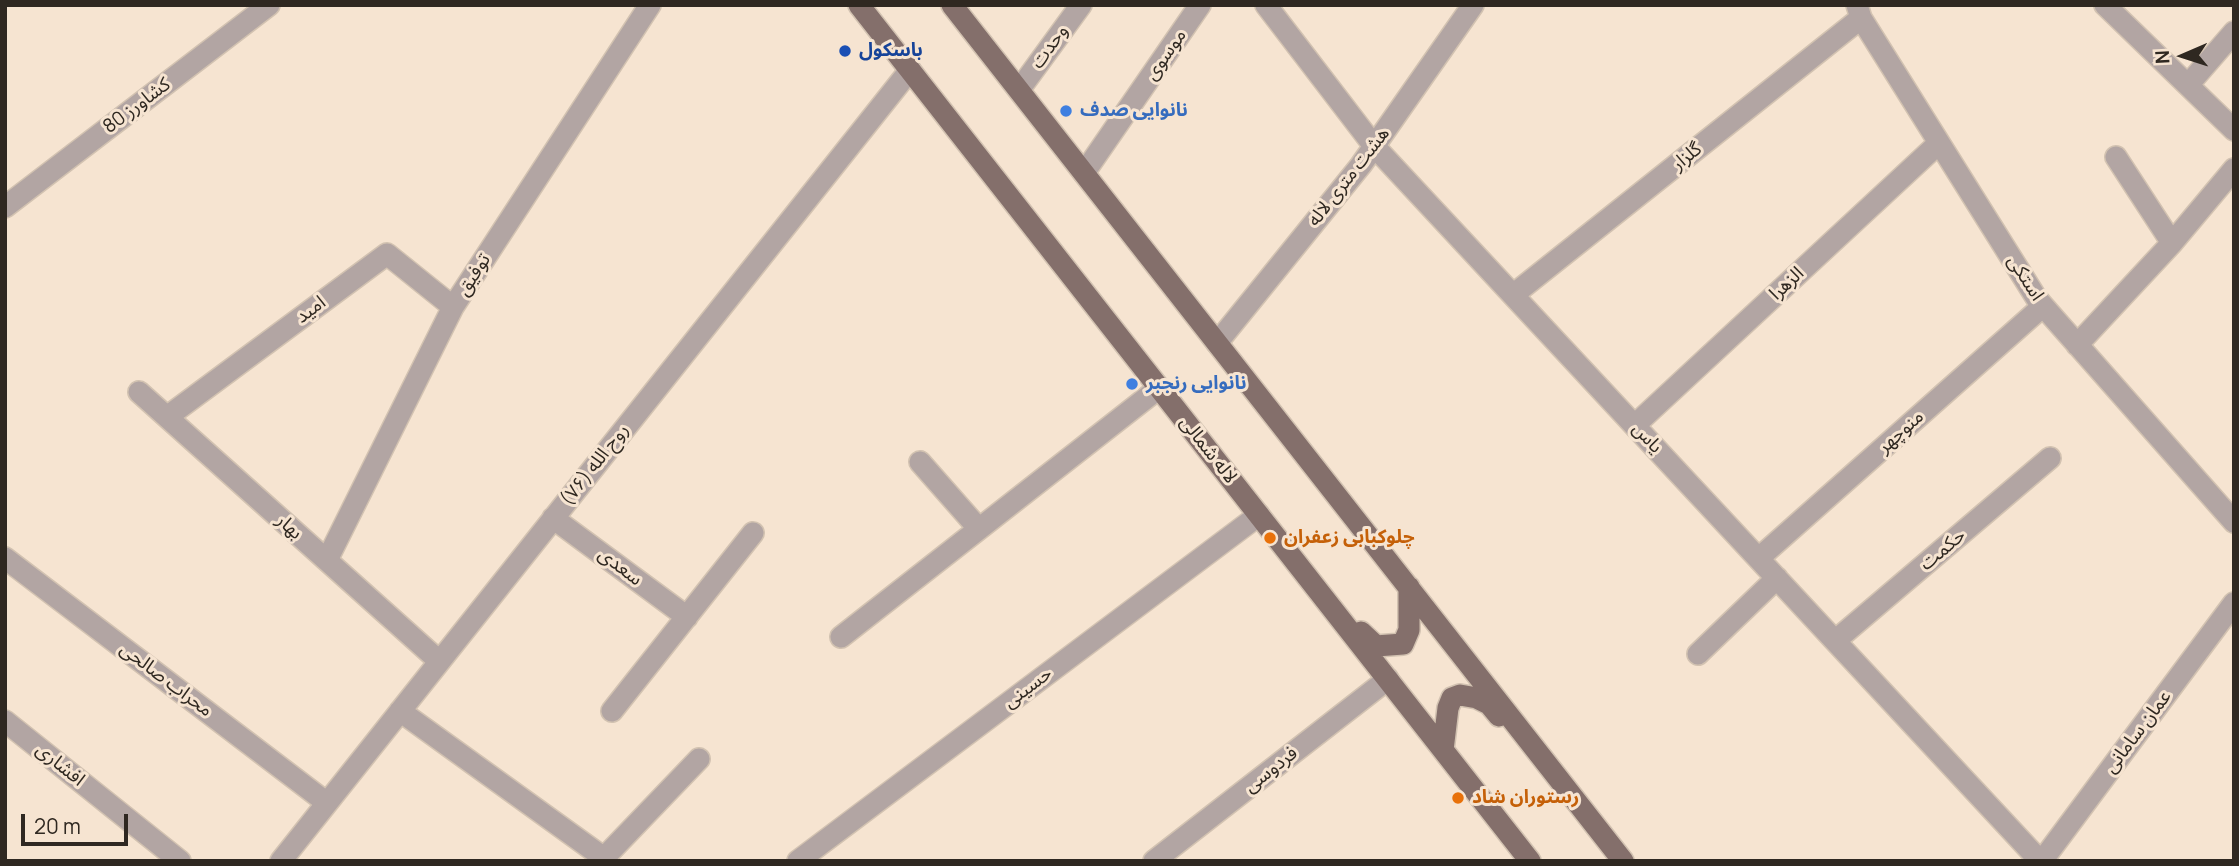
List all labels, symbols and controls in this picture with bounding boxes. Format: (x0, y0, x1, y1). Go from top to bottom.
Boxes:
street label: وحدت (1026, 21, 1074, 73)
north arrow (2148, 21, 2218, 91)
street label: موسوی (1140, 25, 1192, 85)
place label: باسکول (859, 40, 923, 62)
marker: باسکول (837, 43, 853, 59)
text: N (2149, 50, 2175, 65)
street label: کشاورز 80 (99, 73, 175, 139)
place label: نانوایی صدف (1080, 100, 1188, 122)
marker: نانوایی صدف (1058, 103, 1074, 119)
street label: هشت متری لاله (1303, 123, 1395, 231)
street label: گلزار (1667, 138, 1707, 176)
street label: توفیق (452, 250, 496, 300)
street label: استکی (2002, 251, 2048, 305)
street label: الزهرا (1765, 262, 1809, 306)
street label: امید (291, 291, 331, 329)
place label: نانوایی رنجبر (1146, 373, 1247, 395)
marker: نانوایی رنجبر (1124, 376, 1140, 392)
street label: منوچهر (1873, 406, 1929, 458)
street label: لاله شمالی (1175, 412, 1241, 488)
street label: یاس (1627, 418, 1667, 458)
street label: روح الله (۷۶) (556, 420, 634, 510)
street label: بهار (271, 509, 307, 545)
street label: حکمت (1916, 524, 1970, 576)
place label: چلوکبابی زعفران (1284, 527, 1415, 549)
marker: چلوکبابی زعفران (1262, 530, 1278, 546)
street label: سعدی (593, 543, 647, 591)
street label: محراب صالحی (115, 638, 217, 722)
street label: حسینی (999, 662, 1057, 714)
street label: عمان سامانی (2099, 686, 2177, 778)
street label: افشاری (31, 738, 89, 792)
street label: فردوسی (1240, 742, 1302, 798)
place label: رستوران شاد (1472, 787, 1579, 809)
marker: رستوران شاد (1450, 790, 1466, 806)
scale bar (24, 800, 131, 844)
text: 20 m (34, 812, 81, 840)

